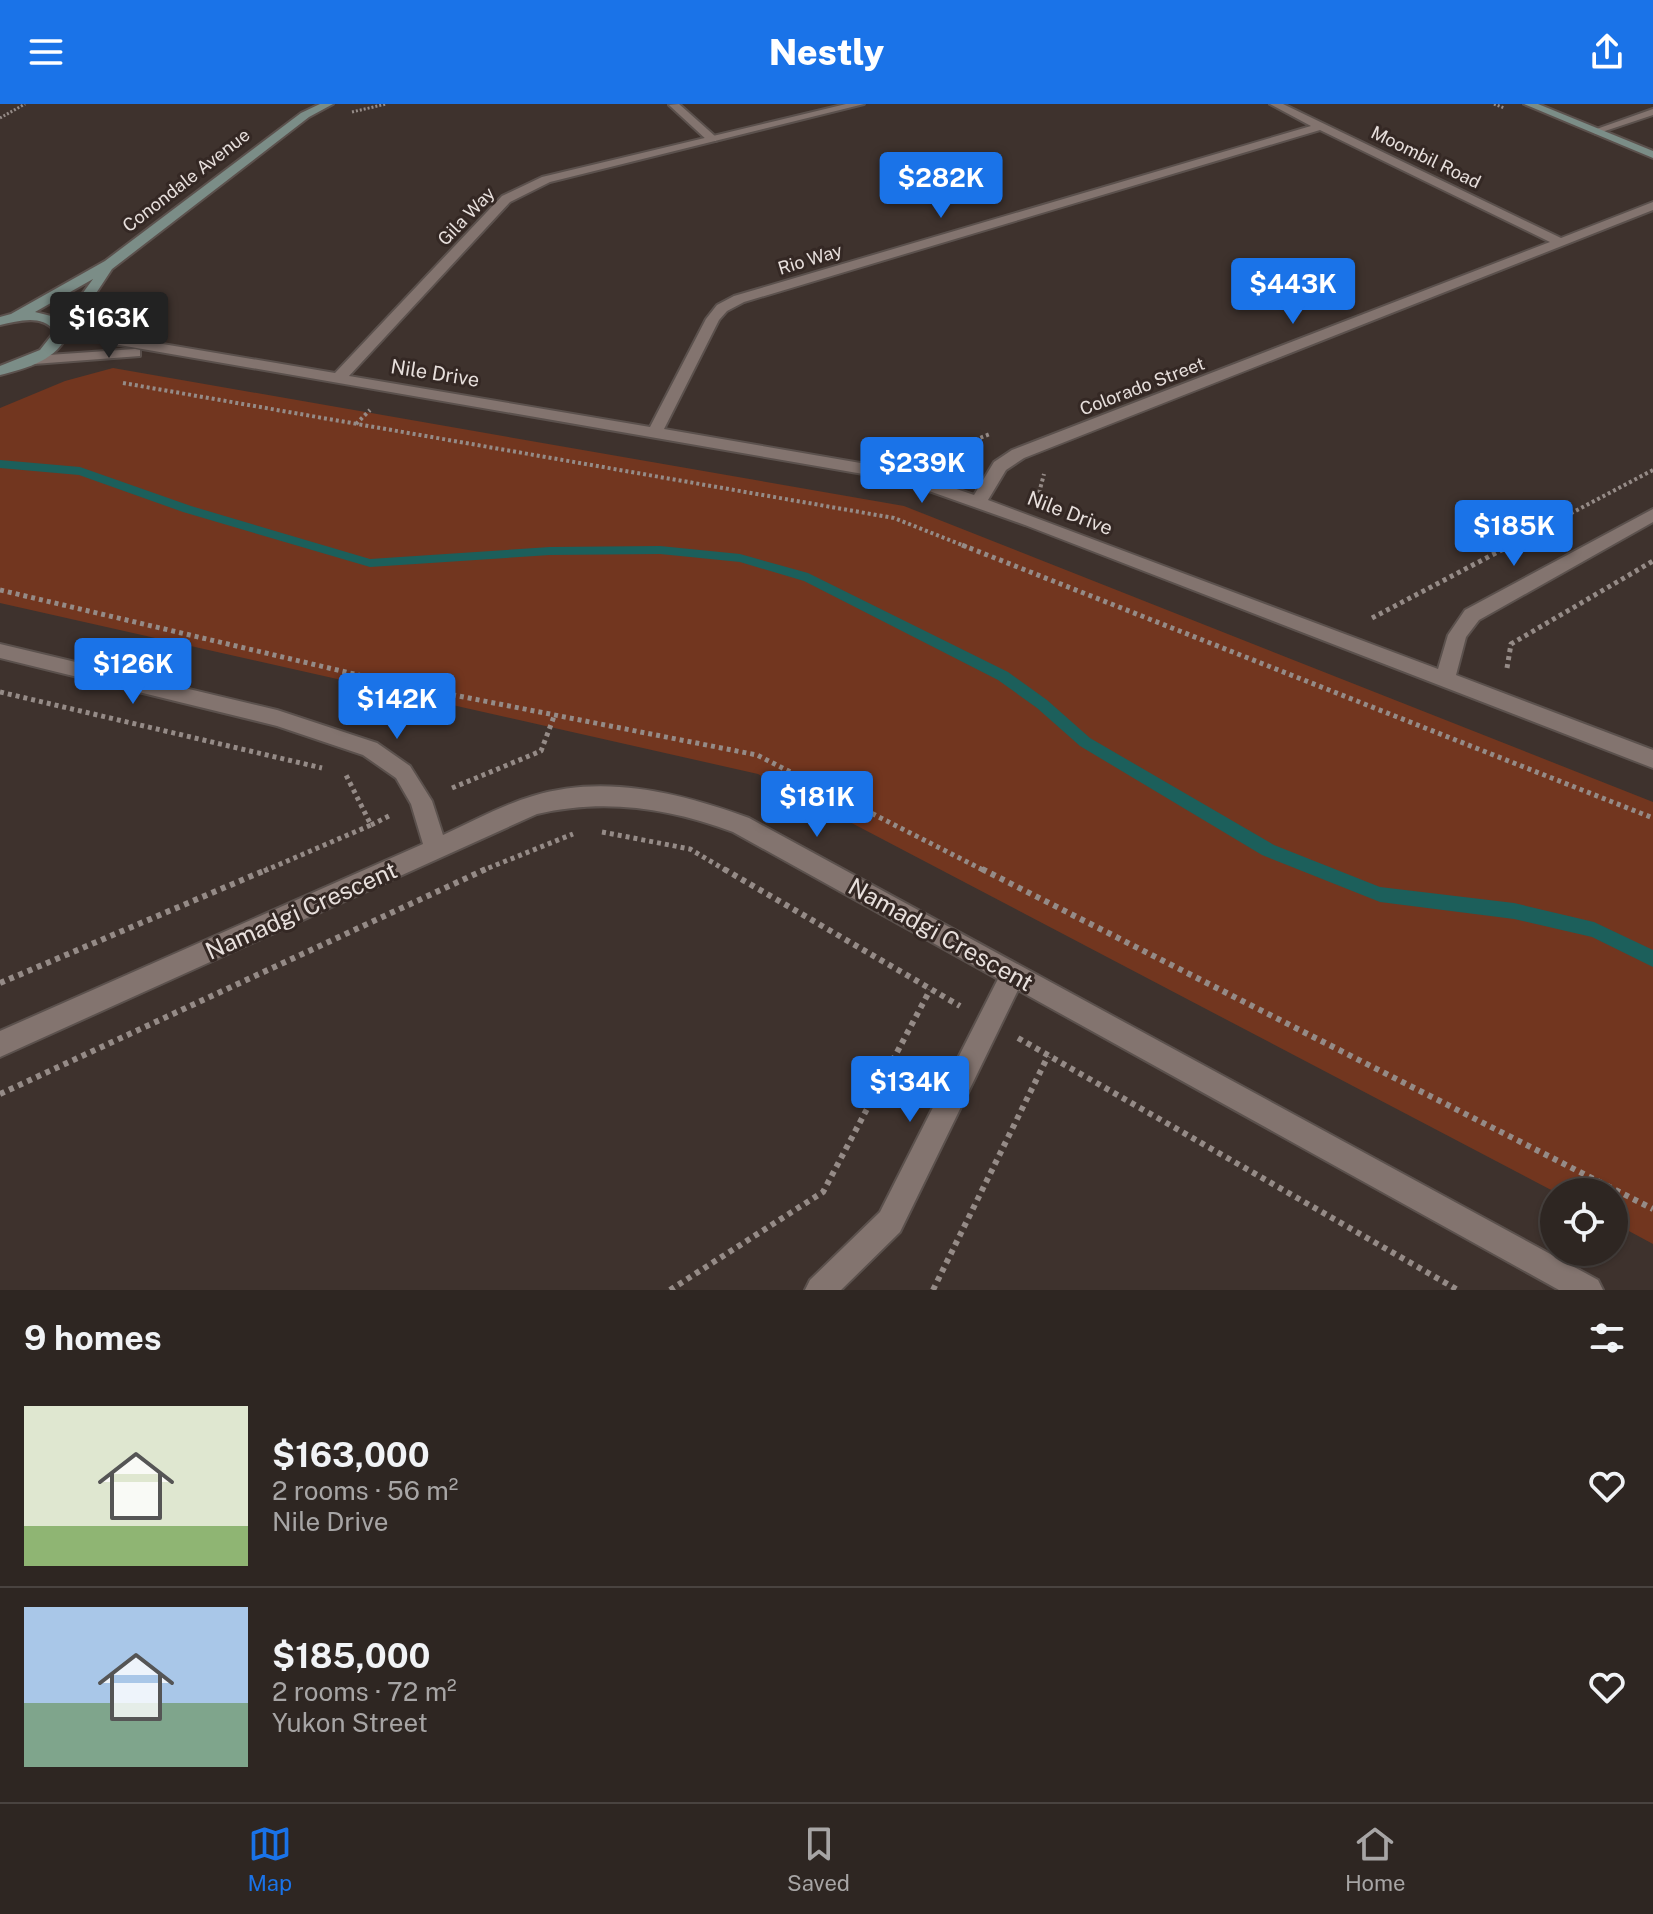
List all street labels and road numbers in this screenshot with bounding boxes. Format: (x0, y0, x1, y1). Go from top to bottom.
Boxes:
street label: Moombil Road (1368, 121, 1484, 193)
street label: Conondale Avenue (118, 124, 254, 236)
street label: Gila Way (433, 182, 499, 249)
street label: Rio Way (775, 239, 845, 279)
street label: Colorado Street (1077, 353, 1207, 419)
street label: Nile Drive (389, 354, 481, 392)
street label: Nile Drive (1024, 486, 1116, 540)
street label: Namadgi Crescent (201, 855, 401, 965)
street label: Namadgi Crescent (844, 872, 1038, 996)

